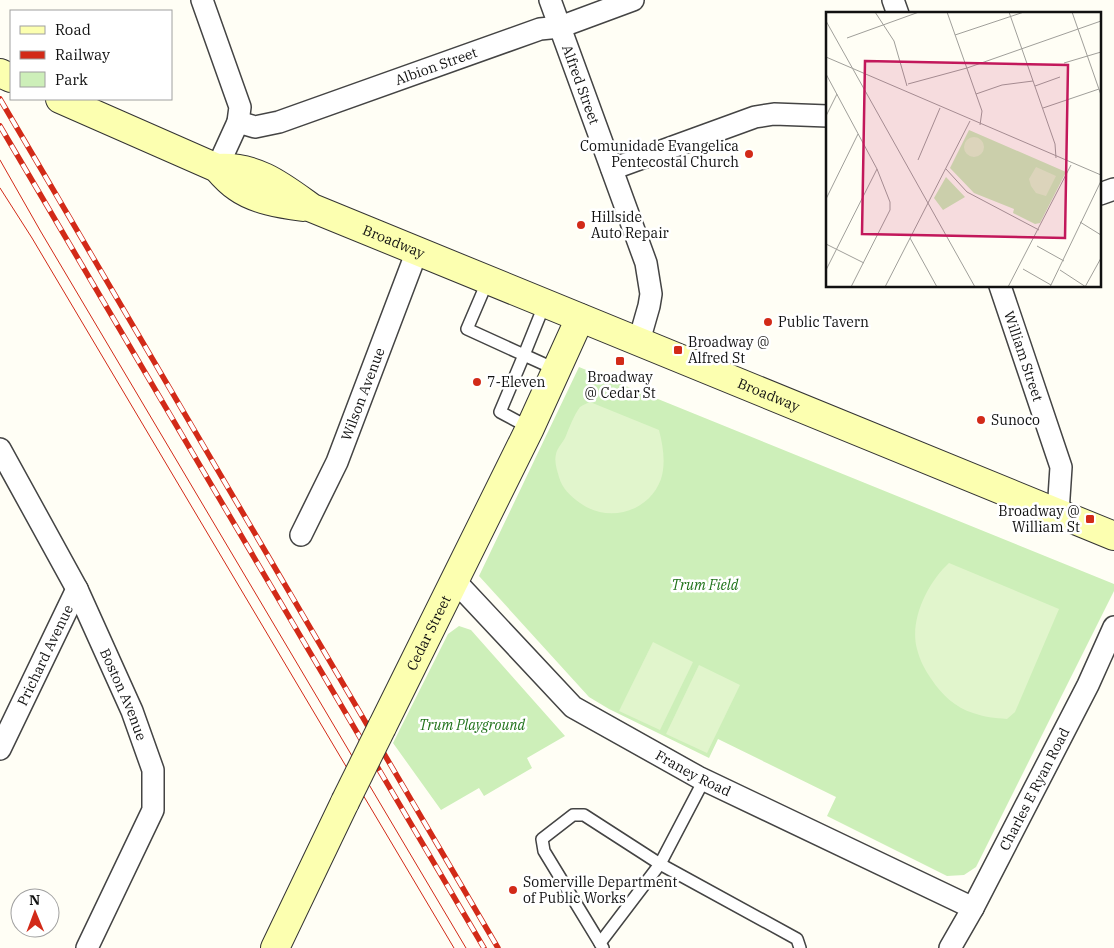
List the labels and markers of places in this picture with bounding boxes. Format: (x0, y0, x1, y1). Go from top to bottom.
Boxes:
place label: Comunidade Evangelica Pentecostal Church (580, 137, 739, 171)
marker: Comunidade Evangelica Pentecostal Church (743, 148, 755, 160)
place label: Hillside Auto Repair (591, 208, 670, 242)
marker: Hillside Auto Repair (575, 219, 587, 231)
place label: Public Tavern (778, 313, 869, 331)
marker: Public Tavern (762, 316, 774, 328)
place label: Broadway @ Alfred St (688, 333, 770, 367)
marker: Broadway @ Alfred St (672, 344, 684, 356)
marker: Broadway @ Cedar St (614, 355, 626, 367)
place label: Broadway @ Cedar St (584, 368, 656, 402)
place label: 7-Eleven (487, 373, 545, 391)
marker: 7-Eleven (471, 376, 483, 388)
place label: Sunoco (991, 411, 1040, 429)
marker: Sunoco (975, 414, 987, 426)
place label: Broadway @ William St (998, 502, 1080, 536)
marker: Broadway @ William St (1084, 513, 1096, 525)
place label: Somerville Department of Public Works (523, 873, 677, 907)
marker: Somerville Department of Public Works (507, 884, 519, 896)

